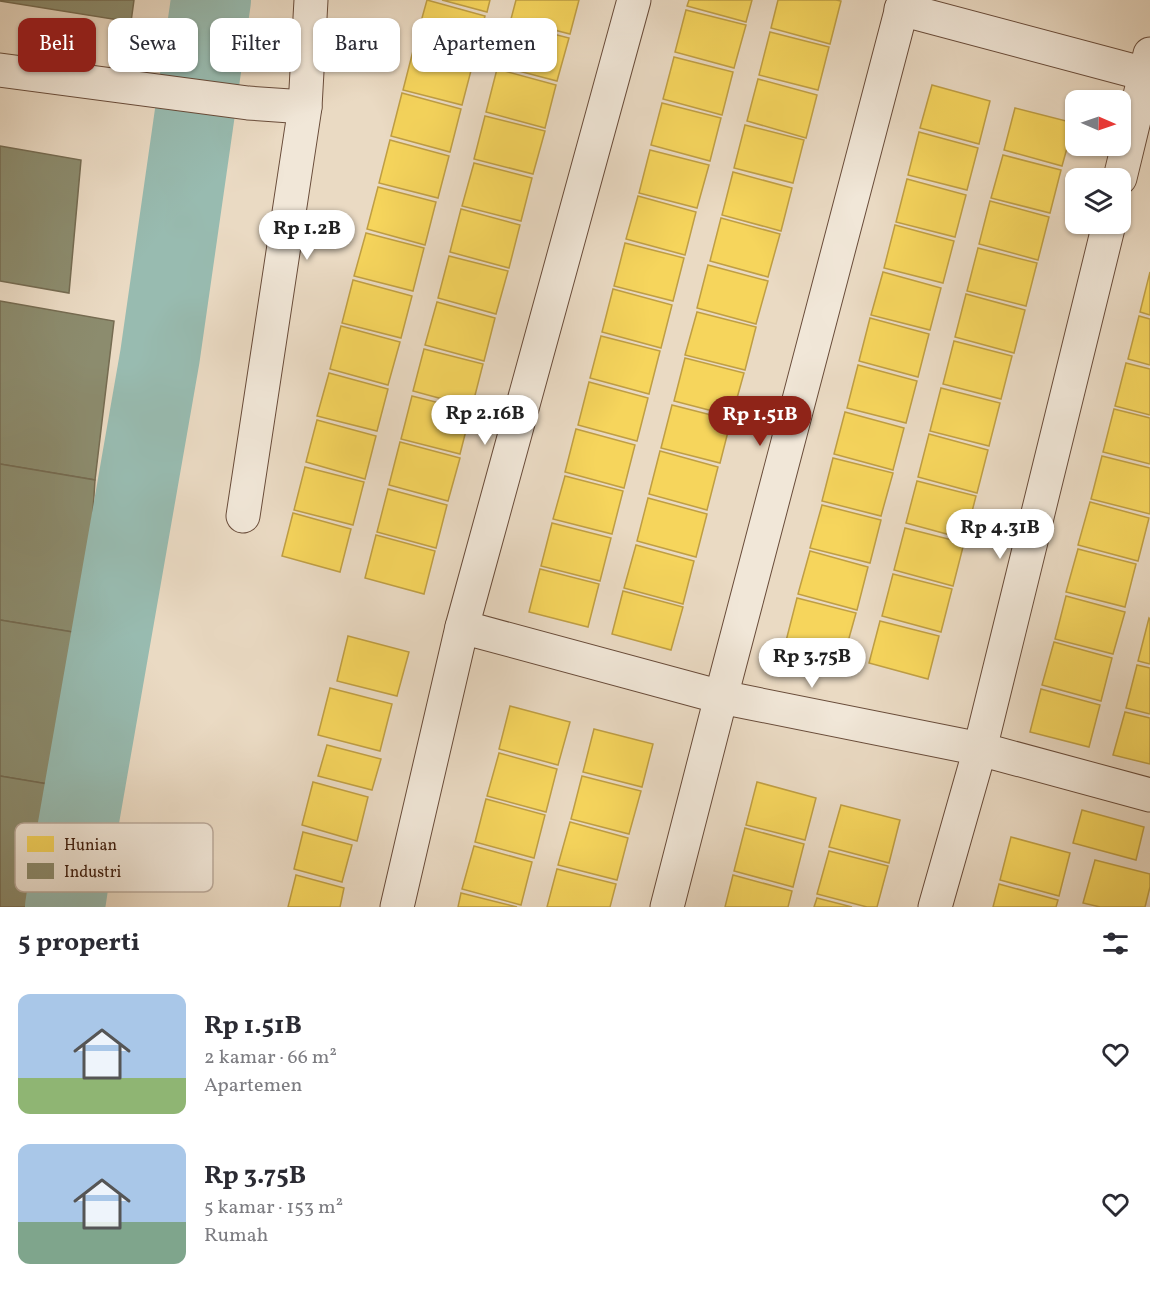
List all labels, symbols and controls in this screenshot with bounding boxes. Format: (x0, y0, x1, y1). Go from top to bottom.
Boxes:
chip: Beli (18, 18, 96, 72)
chip: Sewa (108, 18, 198, 72)
chip: Filter (210, 18, 301, 72)
chip: Baru (313, 18, 400, 72)
chip: Apartemen (412, 18, 557, 72)
north arrow (1065, 90, 1131, 156)
map controls (1065, 90, 1131, 234)
button: layers (1065, 168, 1131, 234)
pin: Rp 1.2B (252, 210, 362, 261)
text: Rp 1.2B (273, 215, 341, 243)
pin: Rp 2.16B (423, 395, 547, 446)
pin: Rp 1.51B (698, 396, 822, 447)
text: Rp 2.16B (445, 400, 525, 428)
text: Rp 1.51B (722, 401, 798, 429)
pin: Rp 4.31B (938, 509, 1062, 560)
text: Rp 4.31B (960, 514, 1040, 542)
pin: Rp 3.75B (750, 638, 874, 689)
text: Rp 3.75B (773, 643, 851, 671)
legend (15, 823, 213, 892)
text: Hunian (64, 835, 117, 857)
text: Industri (64, 862, 121, 884)
text: 5 properti (18, 925, 140, 961)
icon: filters (1099, 927, 1132, 960)
text: Rp 1.51B (204, 1008, 302, 1044)
icon: home (66, 1018, 138, 1090)
icon: heart (1099, 1038, 1132, 1071)
text: 2 kamar · 66 m² (204, 1044, 337, 1072)
text: Apartemen (204, 1072, 303, 1100)
text: Rp 3.75B (204, 1158, 306, 1194)
icon: home (66, 1168, 138, 1240)
icon: heart (1099, 1188, 1132, 1221)
text: 5 kamar · 153 m² (204, 1194, 343, 1222)
text: Rumah (204, 1222, 269, 1250)

